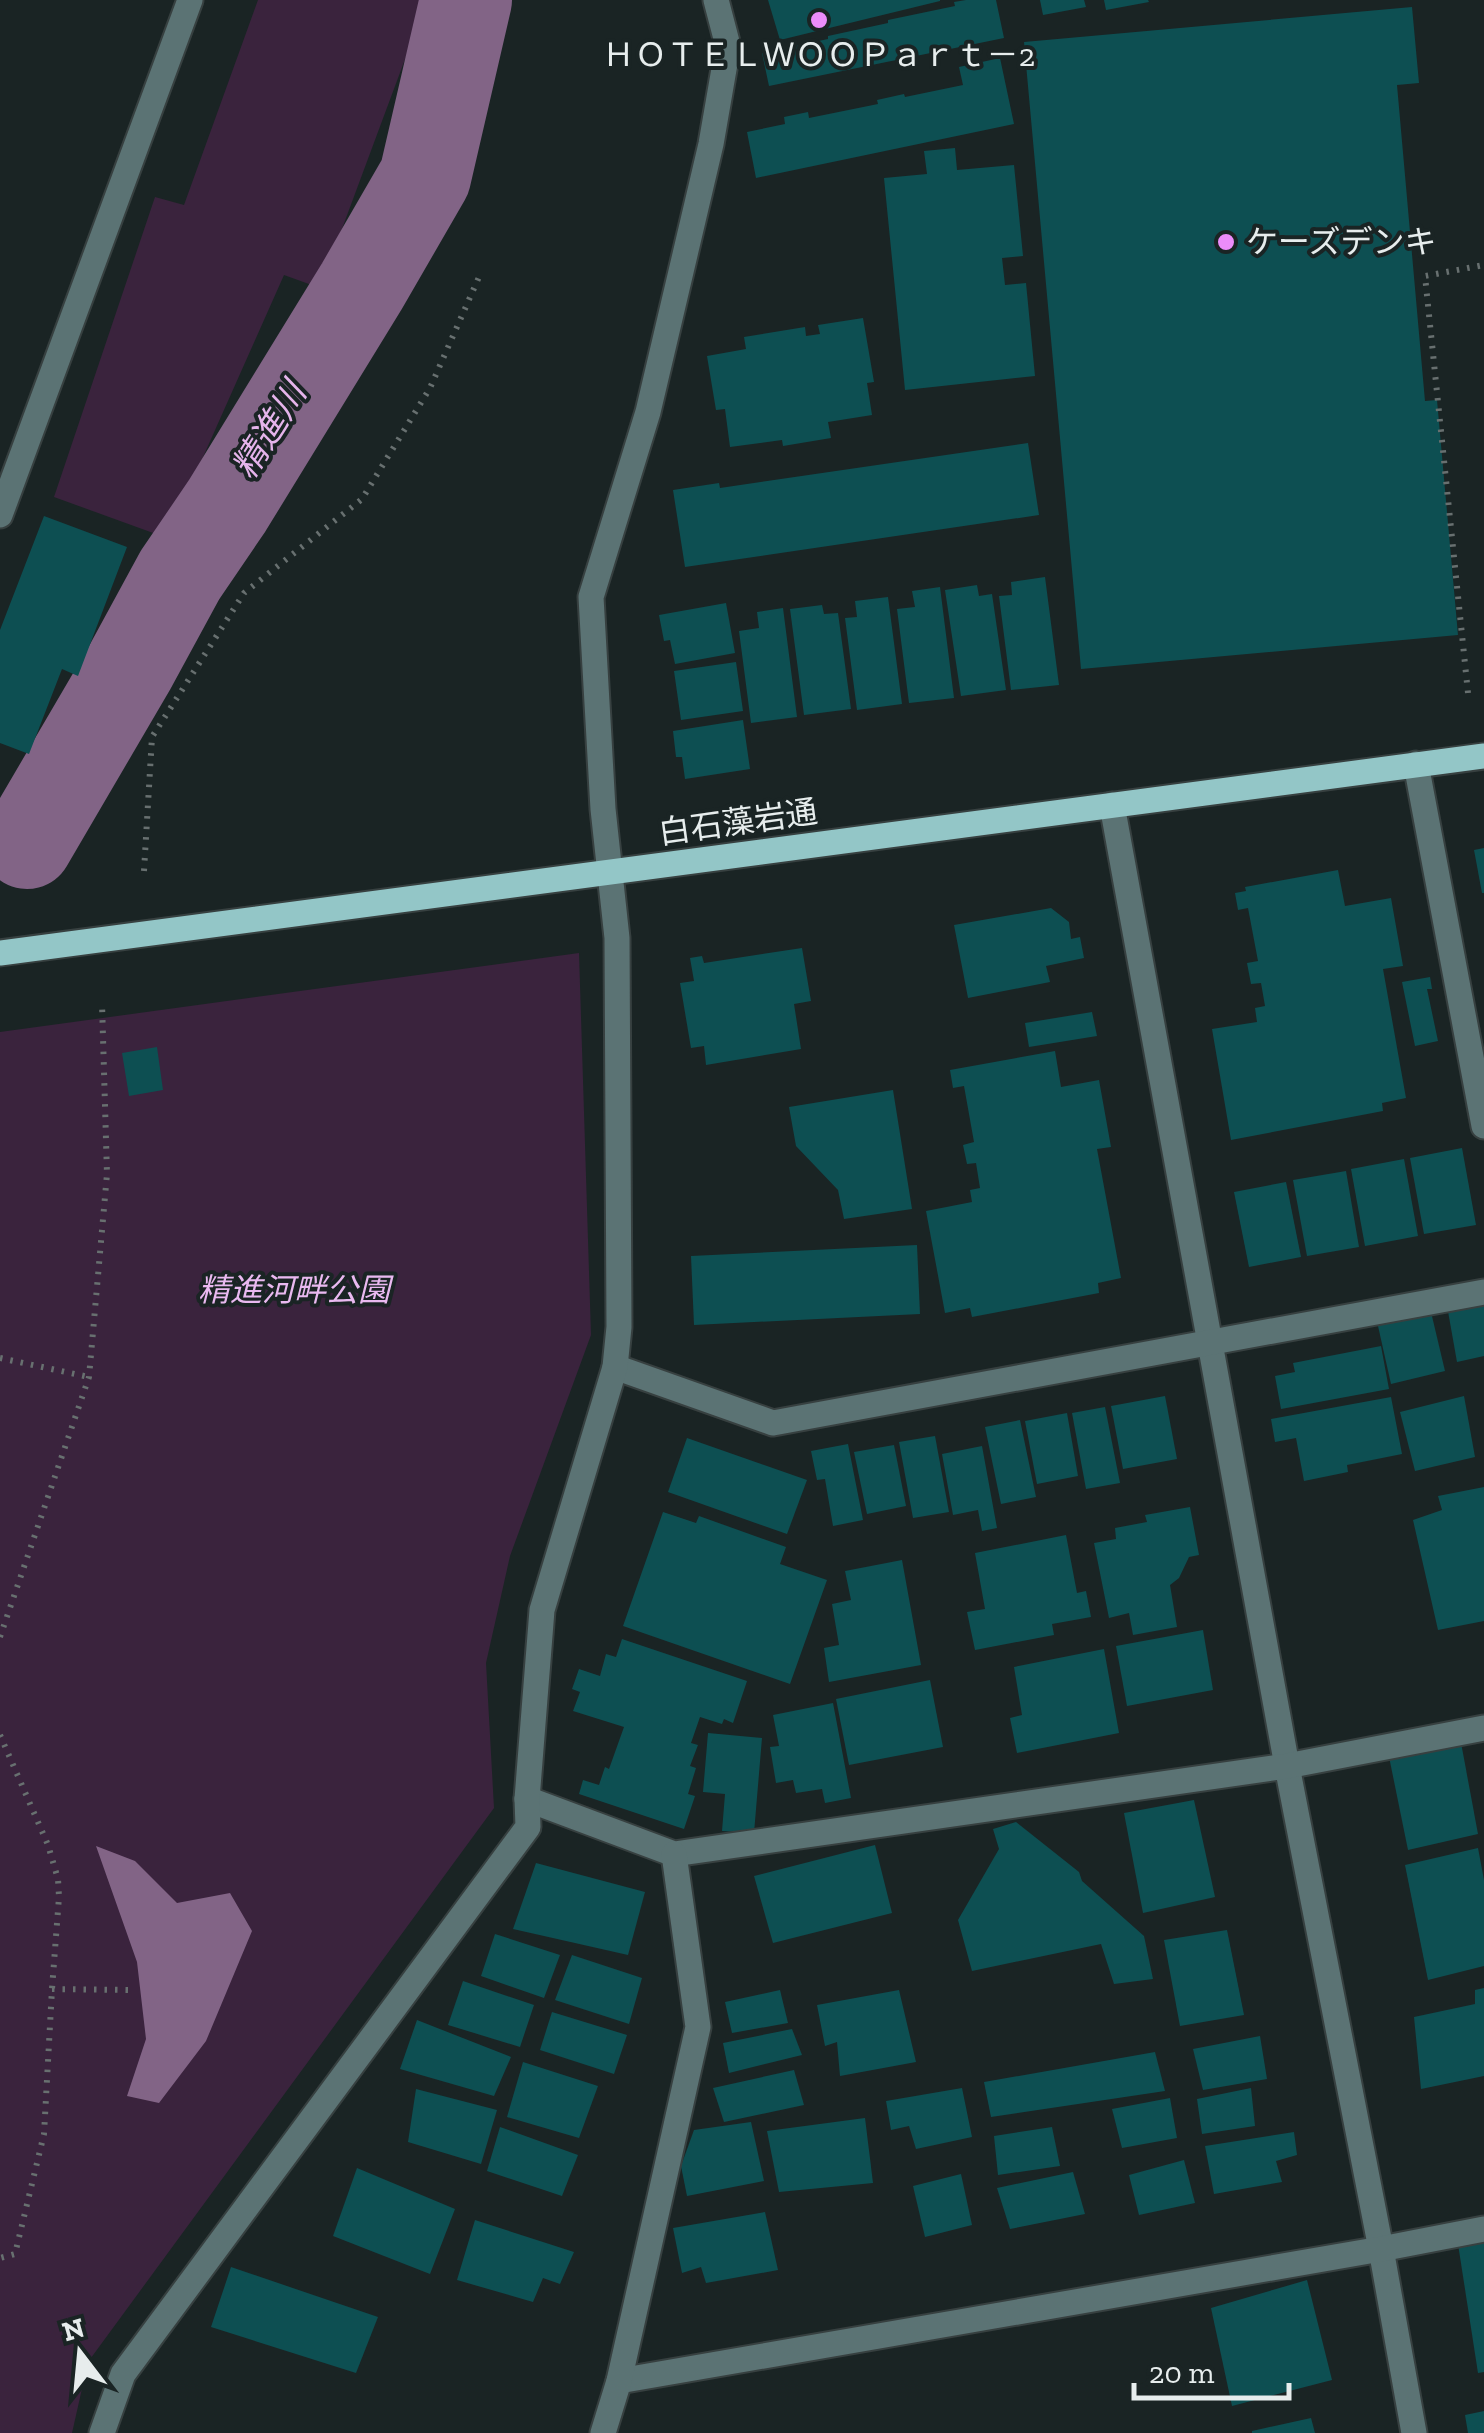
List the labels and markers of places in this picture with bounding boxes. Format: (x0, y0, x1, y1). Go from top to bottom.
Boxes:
marker: ＨＯＴＥＬＷＯＯＰａｒｔ－2 (808, 9, 830, 31)
place label: ＨＯＴＥＬＷＯＯＰａｒｔ－2 (603, 36, 1035, 74)
place label: ケーズデンキ (1246, 223, 1436, 261)
marker: ケーズデンキ (1215, 231, 1237, 253)

